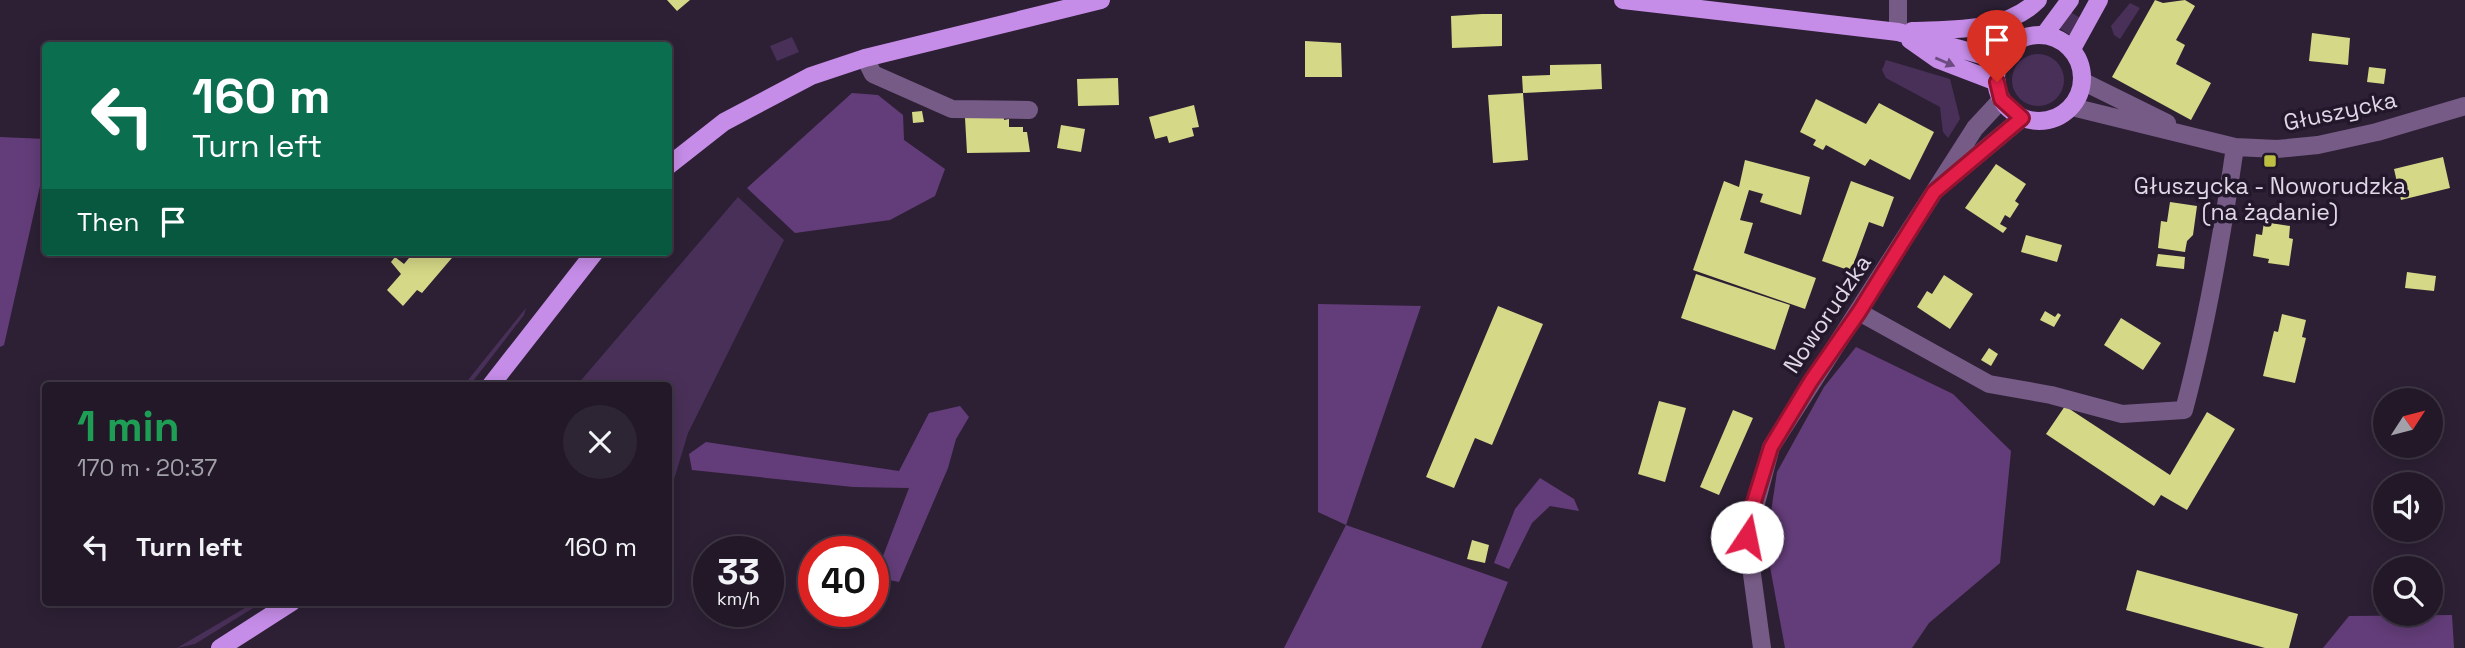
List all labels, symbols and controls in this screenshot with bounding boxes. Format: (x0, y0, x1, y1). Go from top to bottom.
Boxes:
pin (1967, 10, 2027, 82)
icon: arrive (1978, 21, 2016, 59)
one-way arrow (1935, 56, 1956, 67)
text: 160 m (192, 65, 330, 127)
icon: left (77, 70, 168, 161)
street label: Głuszycka (2281, 84, 2399, 138)
text: Turn left (192, 126, 322, 166)
marker: Głuszycka - Noworudzka (na żądanie) (2262, 153, 2278, 169)
place label: Głuszycka - Noworudzka (na żądanie) (2134, 171, 2406, 227)
icon: arrive (154, 203, 192, 241)
text: Then (77, 205, 140, 239)
street label: Noworudzka (1776, 249, 1878, 379)
north arrow (2373, 388, 2443, 458)
map controls (2373, 388, 2443, 626)
text: 1 min (77, 400, 180, 453)
button: close (563, 405, 637, 479)
text: 170 m · 20:37 (77, 453, 217, 483)
button: sound (2373, 472, 2443, 542)
position arrow (1710, 500, 1784, 574)
icon: left (77, 528, 115, 566)
text: Turn left (136, 530, 243, 564)
text: 160 m (565, 530, 637, 564)
speed limit sign: 40 (798, 536, 889, 627)
text: 33 (717, 550, 760, 594)
button: search (2373, 556, 2443, 626)
text: km/h (717, 587, 760, 610)

